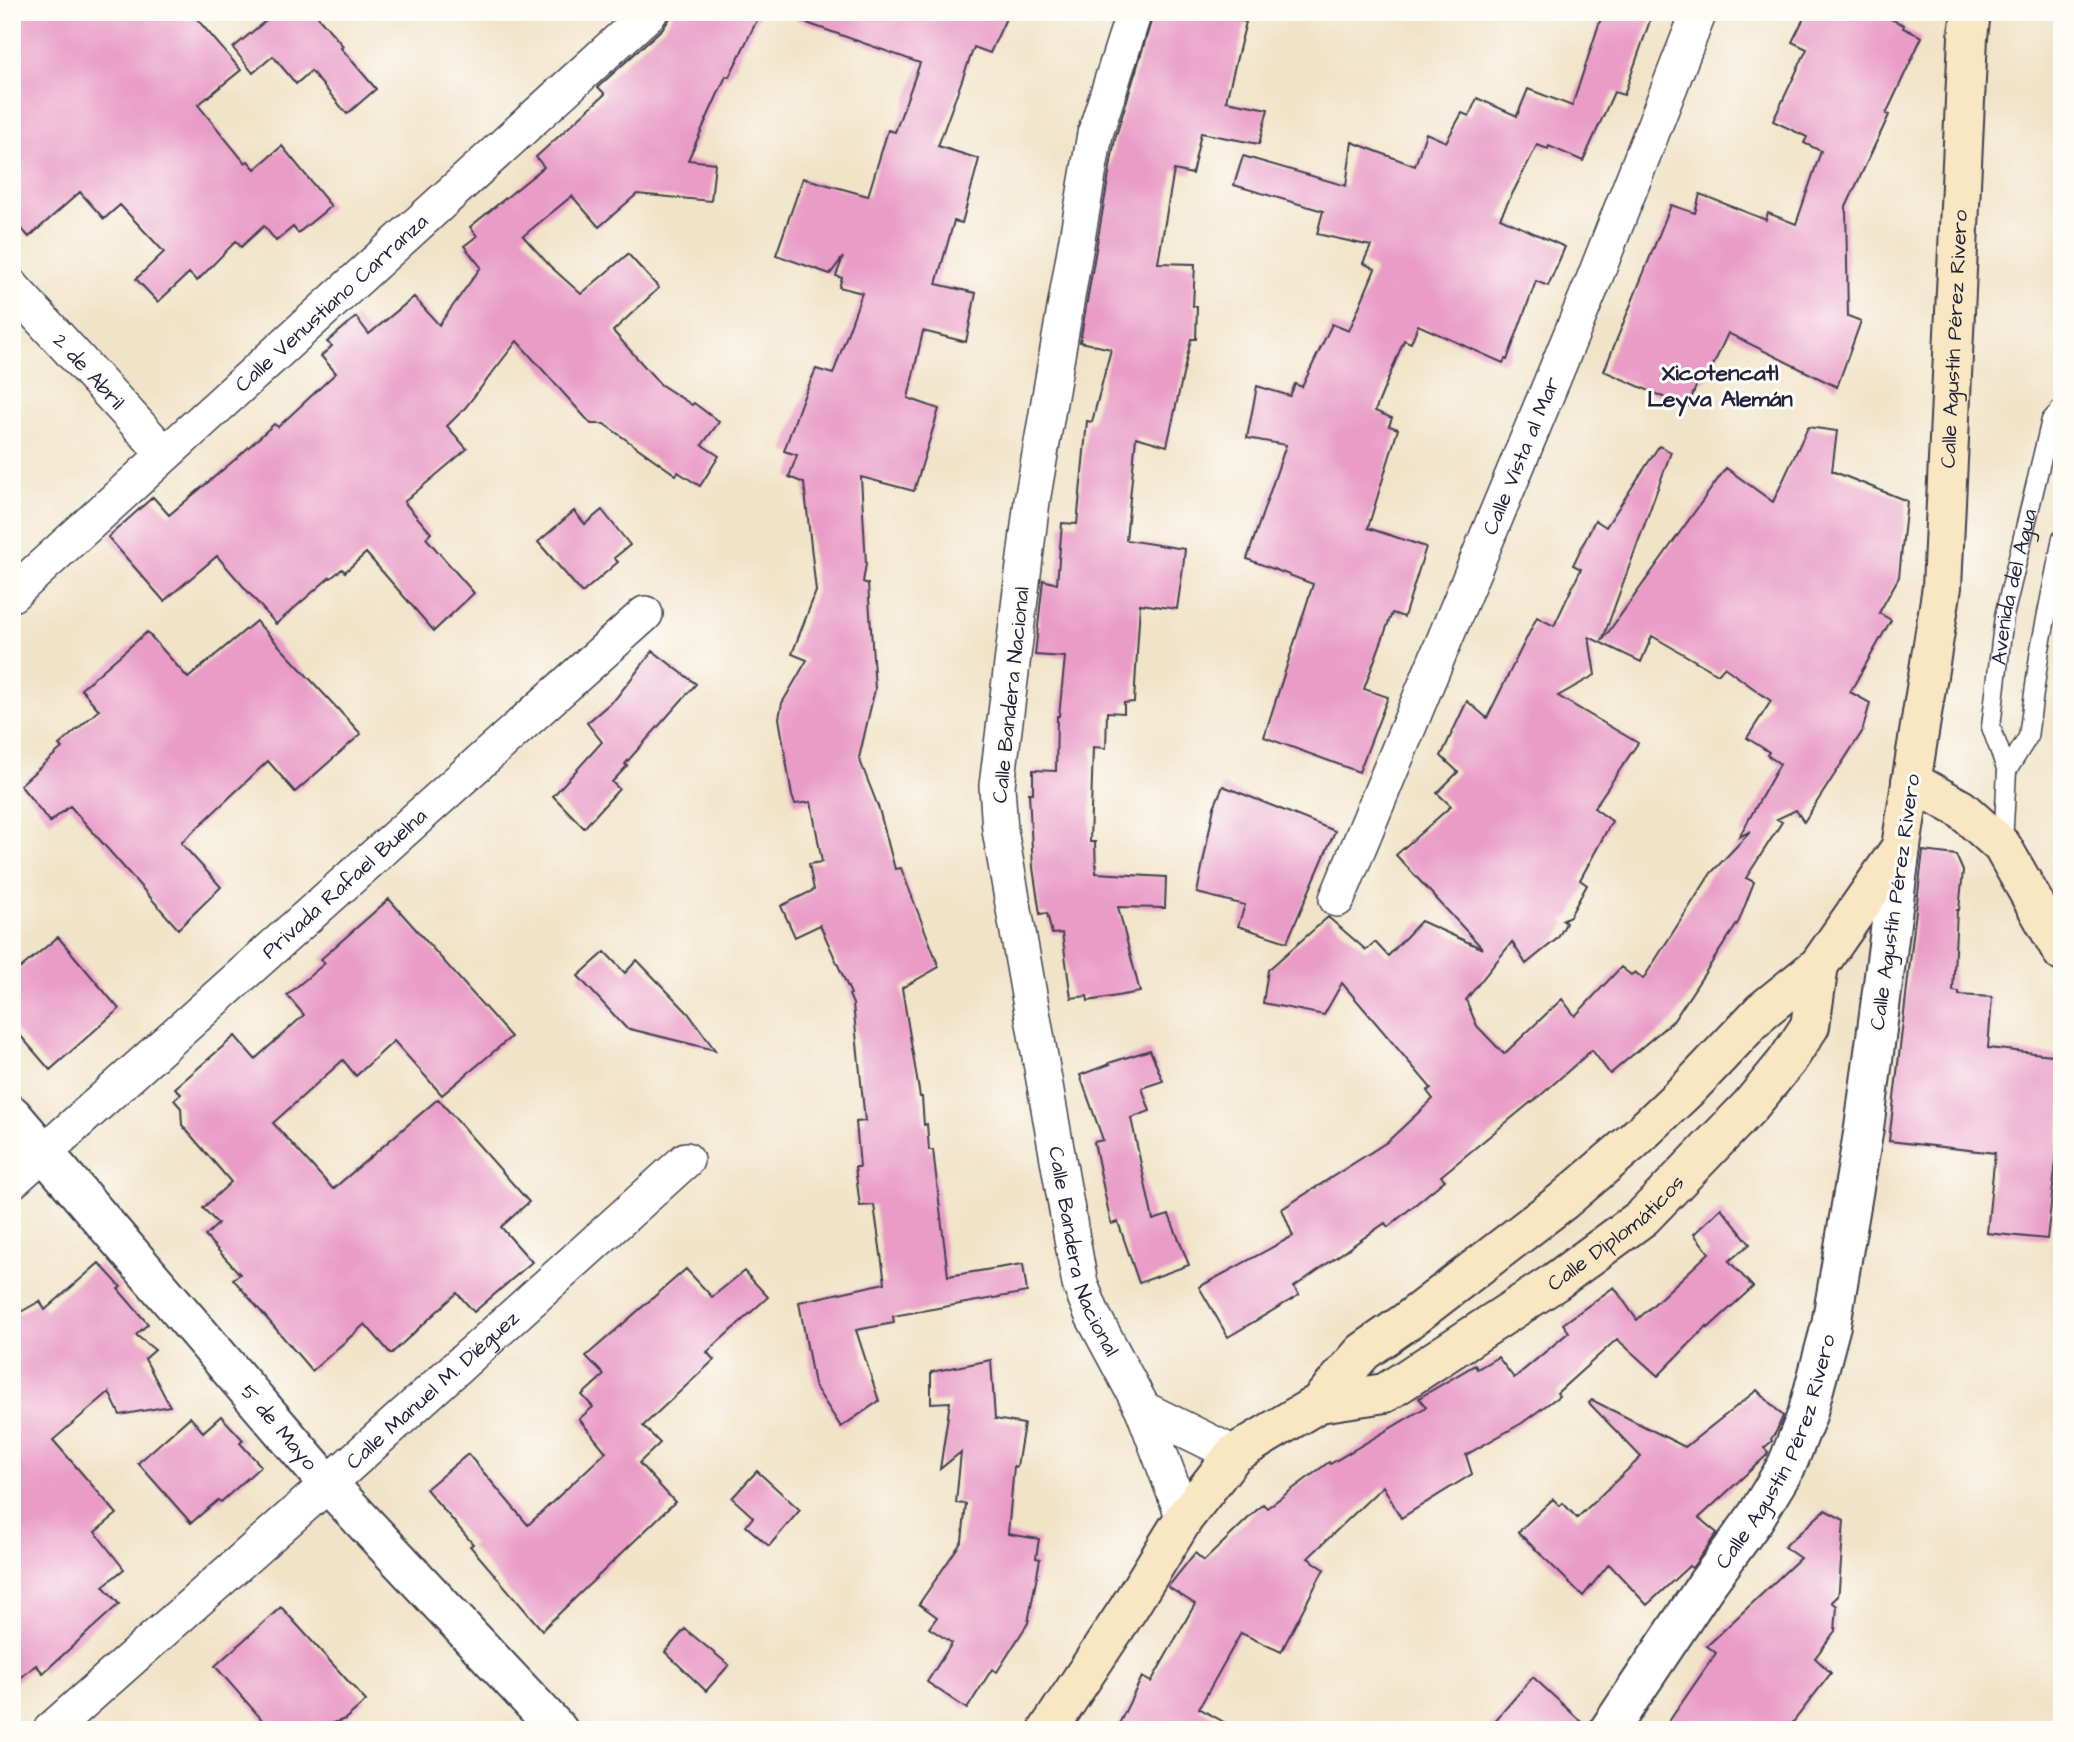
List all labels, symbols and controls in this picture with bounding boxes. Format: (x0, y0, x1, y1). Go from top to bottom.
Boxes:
street label: Calle Venustiano Carranza (228, 207, 434, 399)
street label: Calle Agustín Pérez Rivero (1933, 209, 1974, 469)
street label: 2 de Abril (46, 326, 132, 416)
district label: Xicotencatl Leyva Alemán (1647, 357, 1793, 417)
street label: Calle Vista al Mar (1475, 372, 1567, 539)
street label: Avenida del Agua (1984, 506, 2044, 666)
street label: Calle Bandera Nacional (985, 585, 1037, 805)
street label: Calle Agustín Pérez Rivero (1863, 772, 1929, 1032)
street label: Privada Rafael Buelna (255, 801, 433, 965)
street label: Calle Bandera Nacional (1042, 1144, 1126, 1361)
street label: Calle Diplomáticos (1541, 1168, 1691, 1298)
street label: Calle Manuel M. Diéguez (339, 1303, 526, 1476)
street label: Calle Agustín Pérez Rivero (1708, 1331, 1842, 1575)
street label: 5 de Mayo (234, 1378, 325, 1477)

